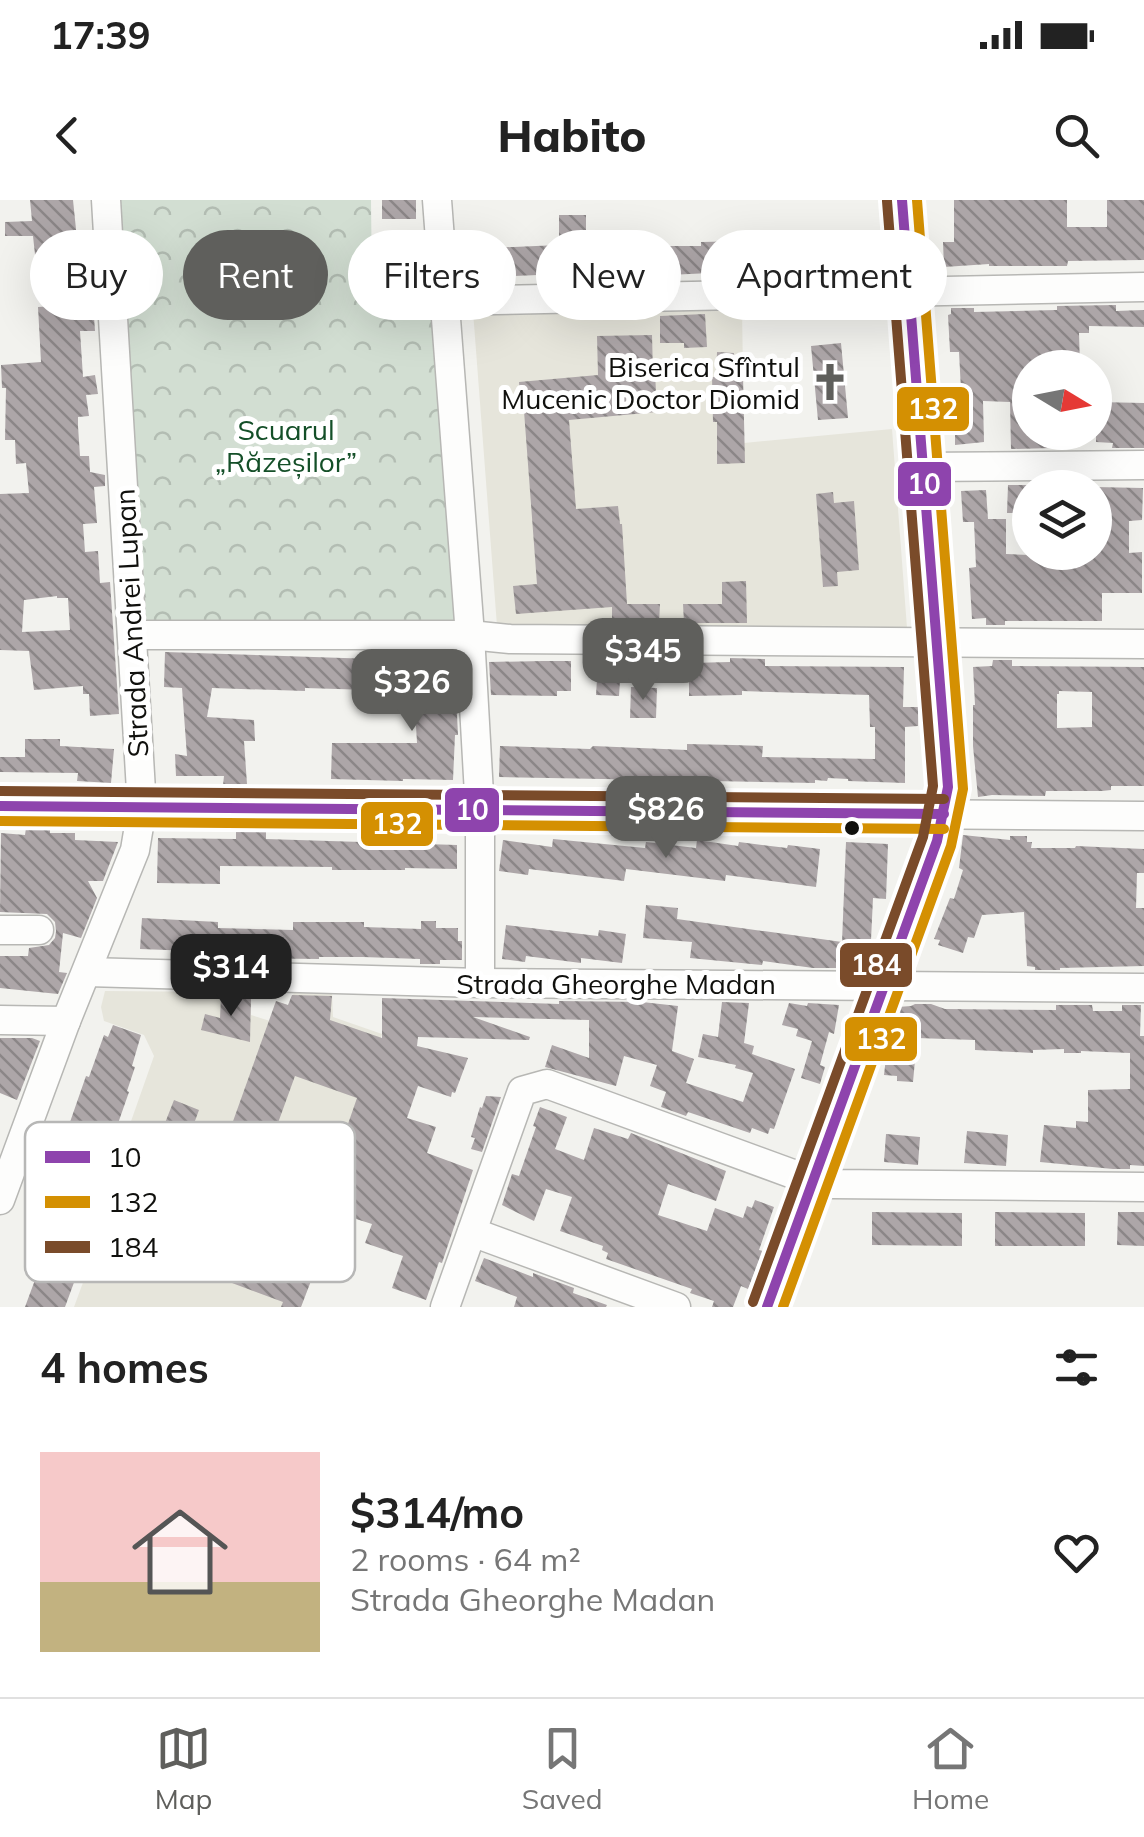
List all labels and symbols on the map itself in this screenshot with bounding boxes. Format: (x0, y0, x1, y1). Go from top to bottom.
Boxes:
place label: Biserica Sfîntul Mucenic Doctor Diomid (501, 349, 800, 416)
north arrow (1012, 350, 1112, 450)
church icon: Biserica Sfîntul Mucenic Doctor Diomid (809, 361, 851, 403)
line badge: 132 (895, 385, 971, 433)
text: 132 (908, 391, 958, 426)
park label: Scuarul „Răzeșilor” (215, 412, 357, 480)
line badge: 10 (896, 460, 953, 508)
text: 10 (907, 466, 941, 501)
street label: Strada Andrei Lupan (106, 488, 156, 758)
pin: $345 (584, 618, 702, 703)
pin: $326 (353, 649, 471, 734)
pin: $826 (607, 776, 725, 861)
line badge: 10 (443, 786, 501, 834)
text: 10 (455, 792, 489, 827)
line badge: 132 (359, 800, 435, 848)
text: 132 (372, 806, 422, 841)
unlabelled marker (842, 818, 862, 838)
pin: $314 (172, 934, 290, 1019)
line badge: 184 (838, 941, 914, 989)
text: 184 (851, 947, 901, 982)
street label: Strada Gheorghe Madan (456, 966, 776, 1001)
line badge: 132 (843, 1015, 919, 1063)
text: 132 (856, 1021, 906, 1056)
legend (25, 1122, 355, 1282)
text: 10 (108, 1139, 142, 1174)
text: 132 (108, 1184, 158, 1219)
text: 184 (108, 1229, 159, 1264)

